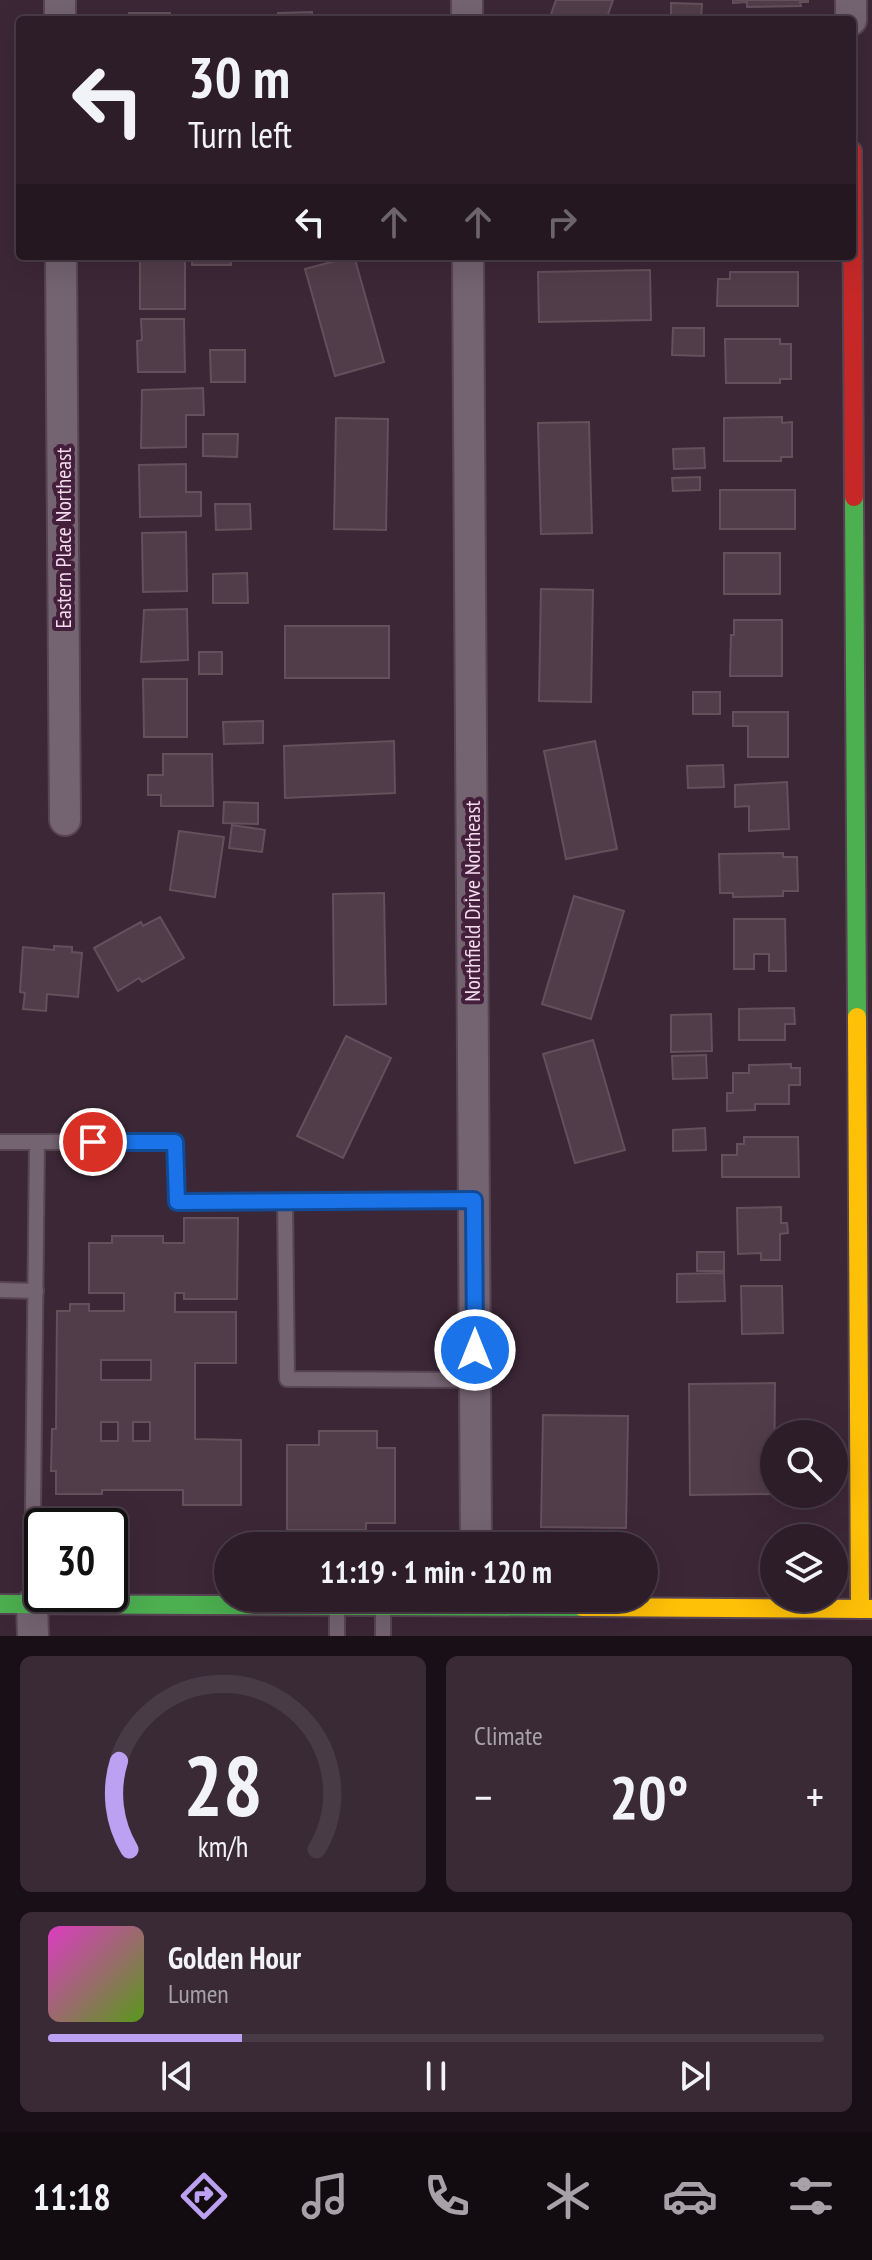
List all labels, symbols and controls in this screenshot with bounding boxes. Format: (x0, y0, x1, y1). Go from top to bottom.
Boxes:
text: 30 m (188, 41, 290, 113)
icon: left (56, 48, 160, 152)
text: Turn left (188, 111, 292, 158)
icon: left (288, 200, 332, 244)
icon: ahead (372, 200, 416, 244)
icon: ahead (456, 200, 500, 244)
icon: right (540, 200, 584, 244)
street label: Eastern Place Northeast (49, 447, 77, 629)
street label: Northfield Drive Northeast (458, 800, 486, 1002)
pin (59, 1108, 127, 1176)
icon: arrive (71, 1120, 115, 1164)
position arrow (433, 1308, 517, 1392)
map controls (760, 1420, 848, 1612)
button: search (760, 1420, 848, 1508)
speed limit sign: 30 (24, 1508, 128, 1612)
button: layers (760, 1524, 848, 1612)
text: 11:19 · 1 min · 120 m (320, 1552, 552, 1591)
text: Climate (474, 1719, 543, 1752)
text: 28 (183, 1731, 263, 1839)
text: 20° (609, 1758, 689, 1836)
text: − (474, 1768, 492, 1825)
text: + (806, 1768, 824, 1825)
text: km/h (198, 1828, 248, 1865)
text: Golden Hour (168, 1938, 301, 1977)
text: Lumen (168, 1977, 229, 2010)
icon: previous (155, 2054, 199, 2098)
icon: pause (414, 2054, 458, 2098)
icon: next (673, 2054, 717, 2098)
icon: directions (176, 2168, 232, 2224)
icon: music (297, 2168, 353, 2224)
icon: phone (419, 2168, 475, 2224)
icon: climate (540, 2168, 596, 2224)
icon: car (662, 2168, 718, 2224)
icon: filters (783, 2168, 839, 2224)
text: 11:18 (33, 2173, 111, 2220)

